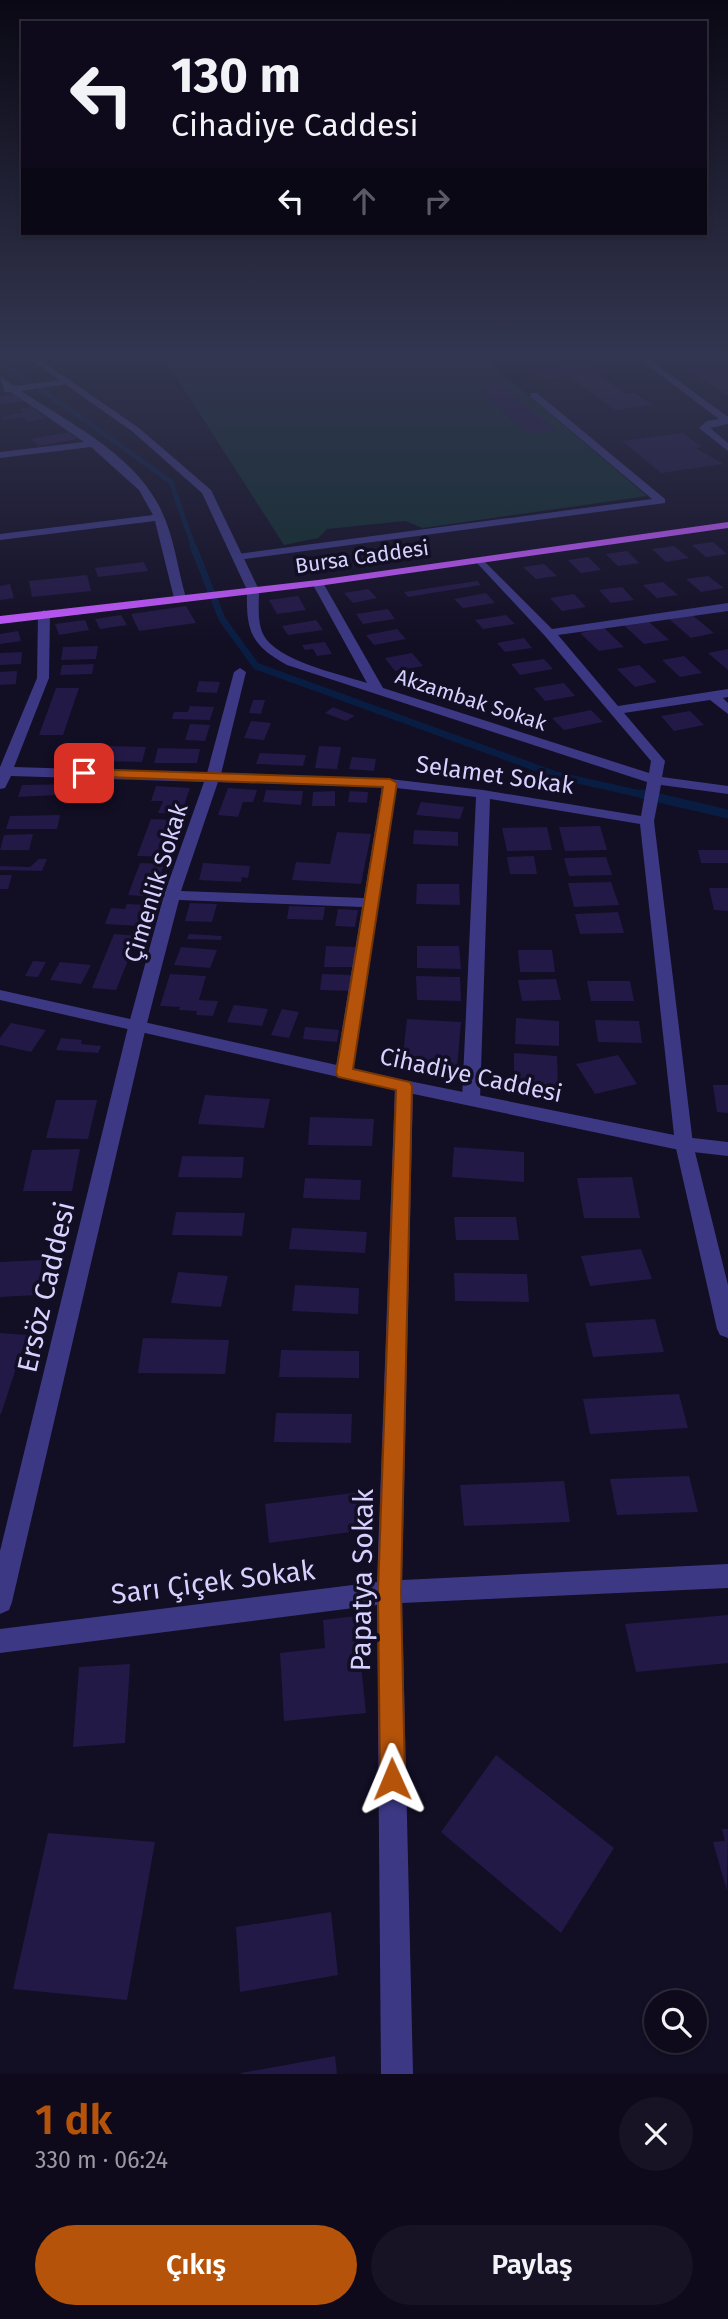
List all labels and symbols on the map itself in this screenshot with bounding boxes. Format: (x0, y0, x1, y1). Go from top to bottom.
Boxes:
street label: Bursa Caddesi (294, 535, 430, 579)
street label: Akzambak Sokak (392, 663, 550, 737)
pin (54, 743, 114, 803)
street label: Selamet Sokak (414, 750, 576, 800)
street label: Çimenlik Sokak (119, 799, 194, 966)
street label: Cihadiye Caddesi (377, 1042, 565, 1108)
street label: Ersöz Caddesi (10, 1198, 82, 1376)
street label: Papatya Sokak (344, 1488, 380, 1672)
street label: Sarı Çiçek Sokak (109, 1553, 317, 1611)
position arrow (355, 1742, 429, 1816)

